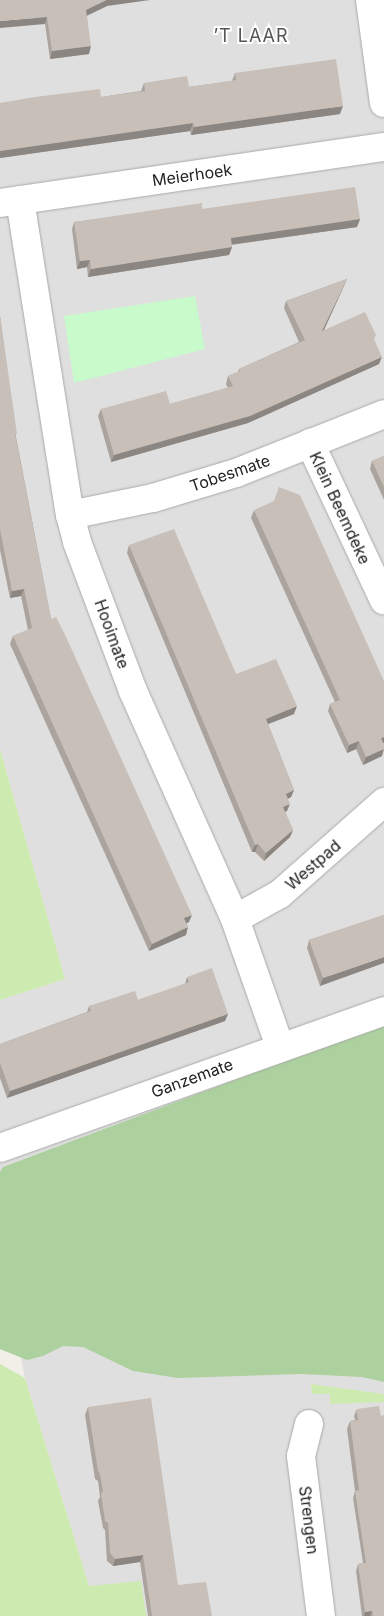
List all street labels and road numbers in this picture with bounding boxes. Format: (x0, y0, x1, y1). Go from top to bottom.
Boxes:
street label: Meierhoek (151, 160, 233, 190)
street label: Klein Beemdeke (306, 449, 374, 567)
street label: Tobesmate (187, 450, 273, 496)
street label: Hooimate (91, 597, 133, 671)
street label: Westpad (282, 836, 344, 894)
street label: Ganzemate (148, 1054, 236, 1102)
street label: Strengen (295, 1485, 323, 1555)

